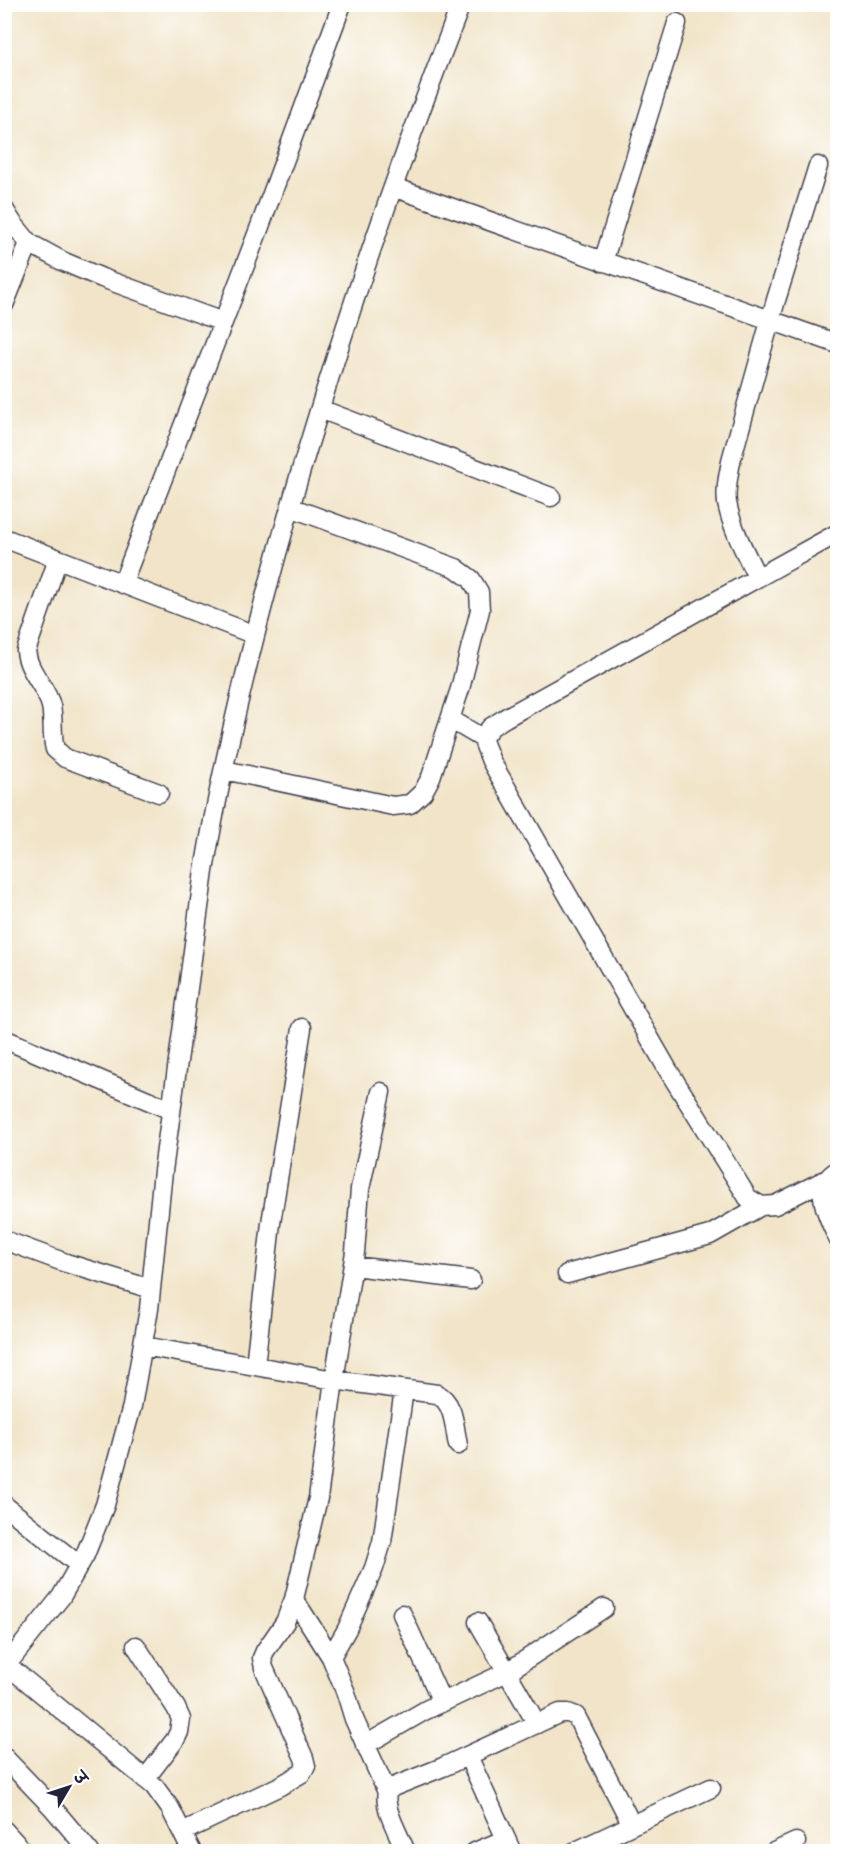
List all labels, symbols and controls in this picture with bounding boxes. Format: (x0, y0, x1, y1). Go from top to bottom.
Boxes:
north arrow (39, 1757, 99, 1817)
text: उ (67, 1766, 92, 1790)

